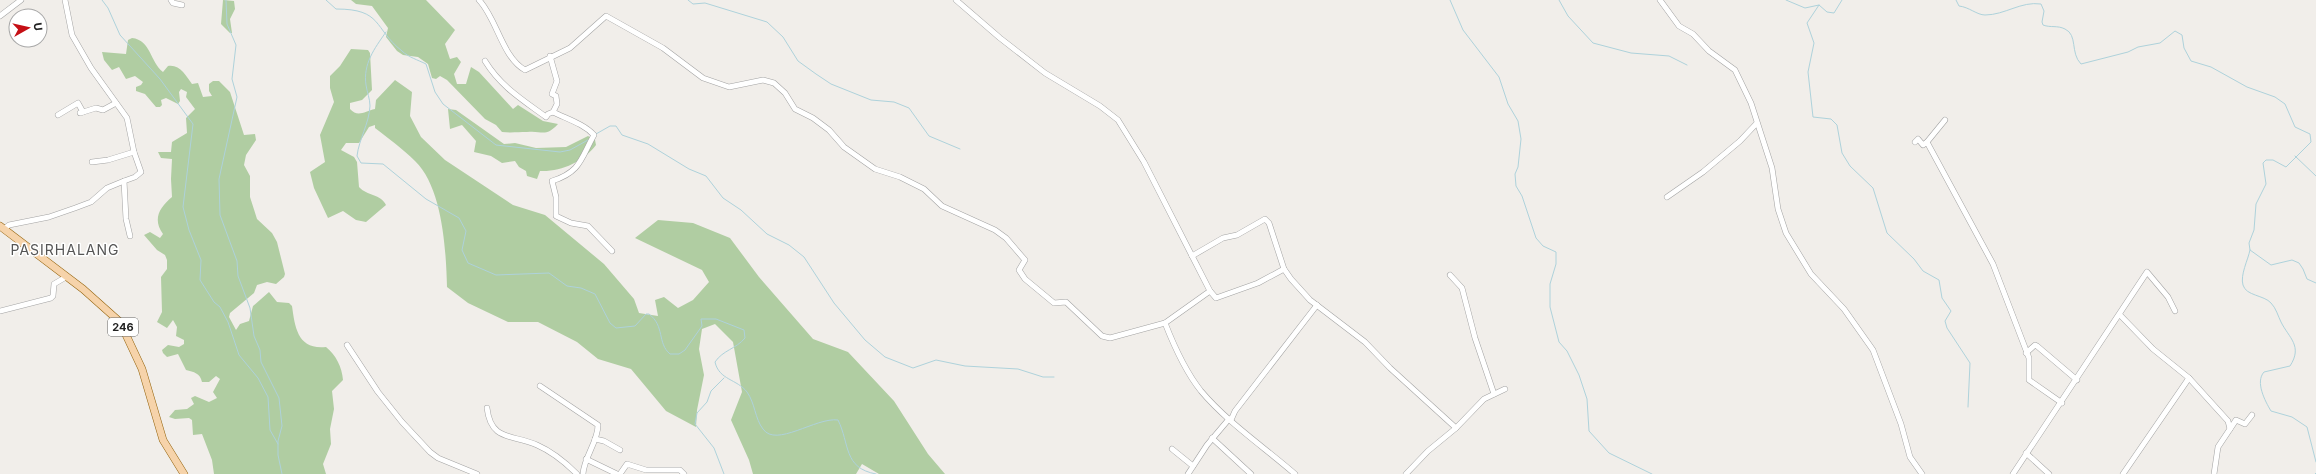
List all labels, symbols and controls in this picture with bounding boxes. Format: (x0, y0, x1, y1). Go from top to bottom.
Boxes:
north arrow (8, 8, 48, 48)
text: U (30, 22, 45, 32)
district label: PASIRHALANG (11, 241, 119, 258)
road number: 246 (108, 318, 138, 336)

